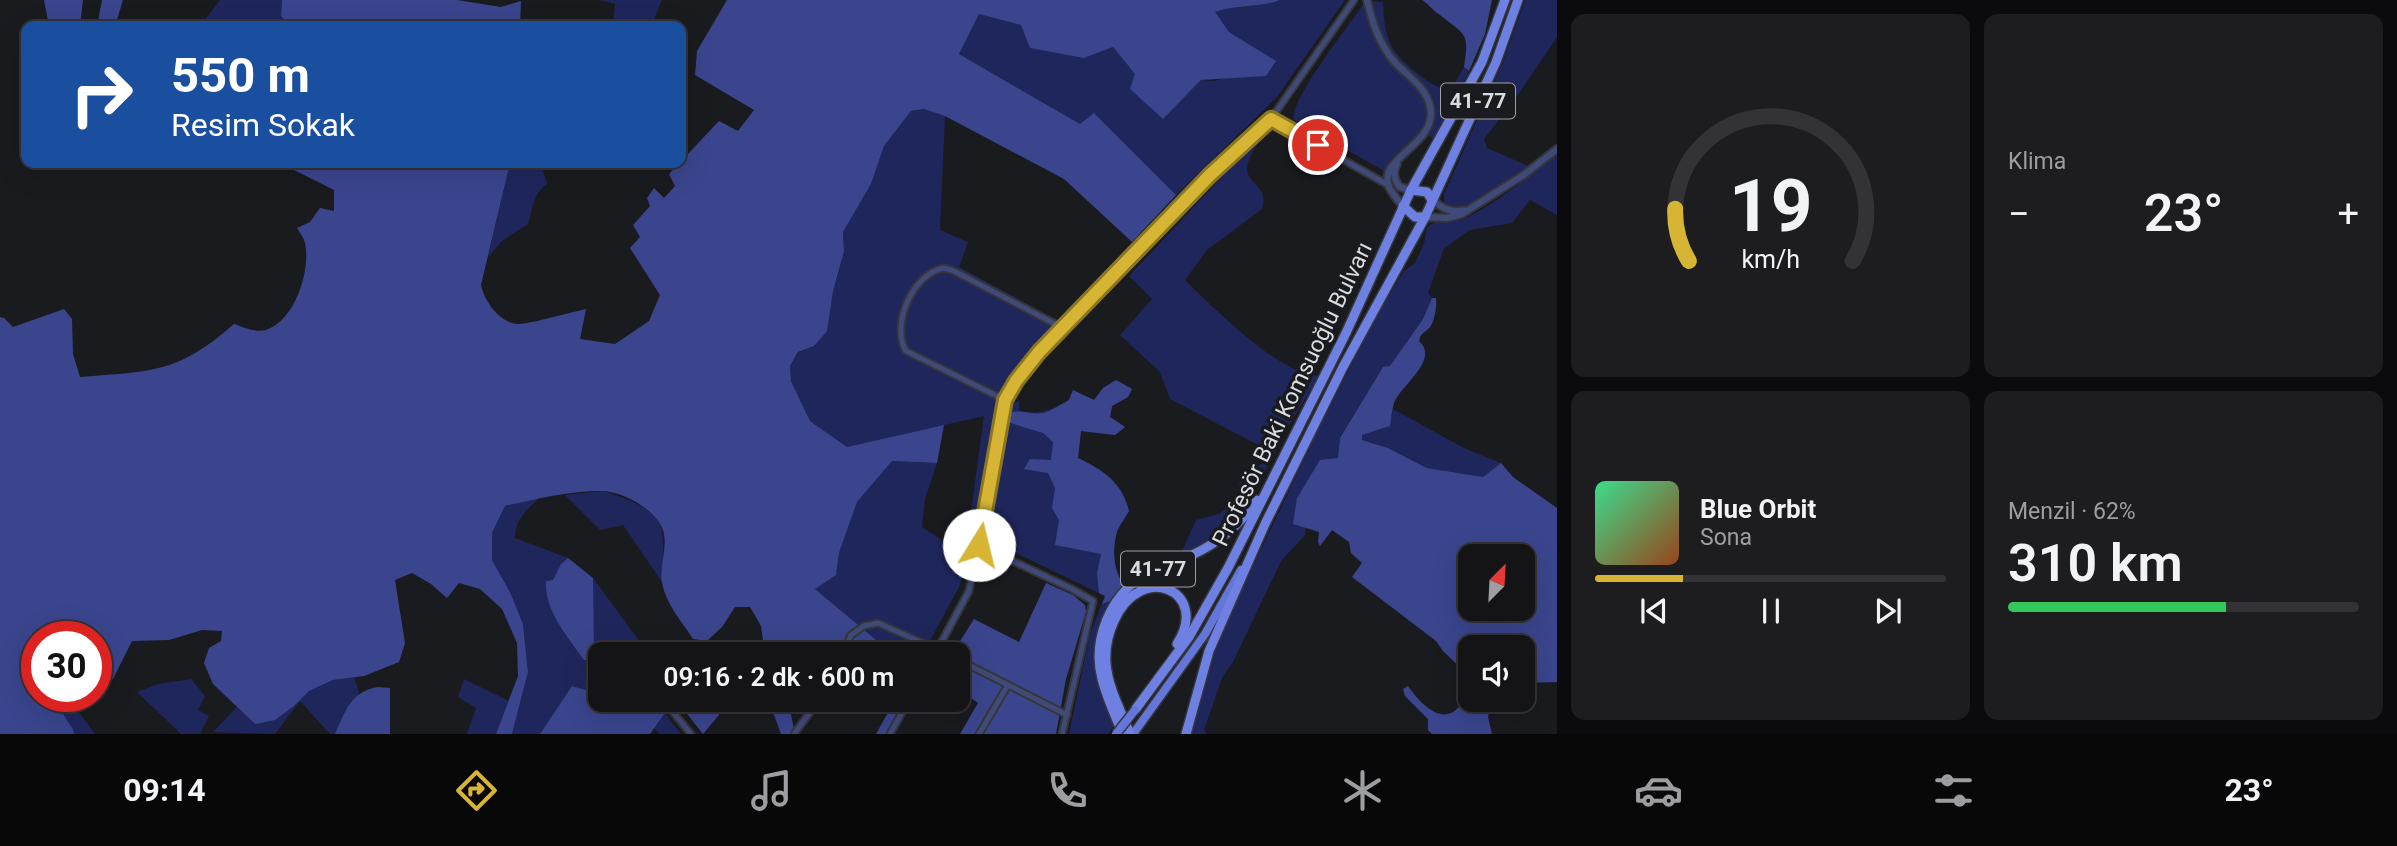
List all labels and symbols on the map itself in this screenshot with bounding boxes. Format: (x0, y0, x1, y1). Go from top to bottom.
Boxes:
road number: 41-77 (1441, 84, 1515, 119)
pin (1288, 115, 1348, 175)
street label: Profesör Baki Komsuoğlu Bulvarı (1207, 238, 1378, 551)
position arrow (942, 508, 1016, 582)
north arrow (1458, 544, 1535, 621)
road number: 41-77 (1121, 552, 1195, 586)
speed limit sign: 30 (21, 621, 112, 712)

